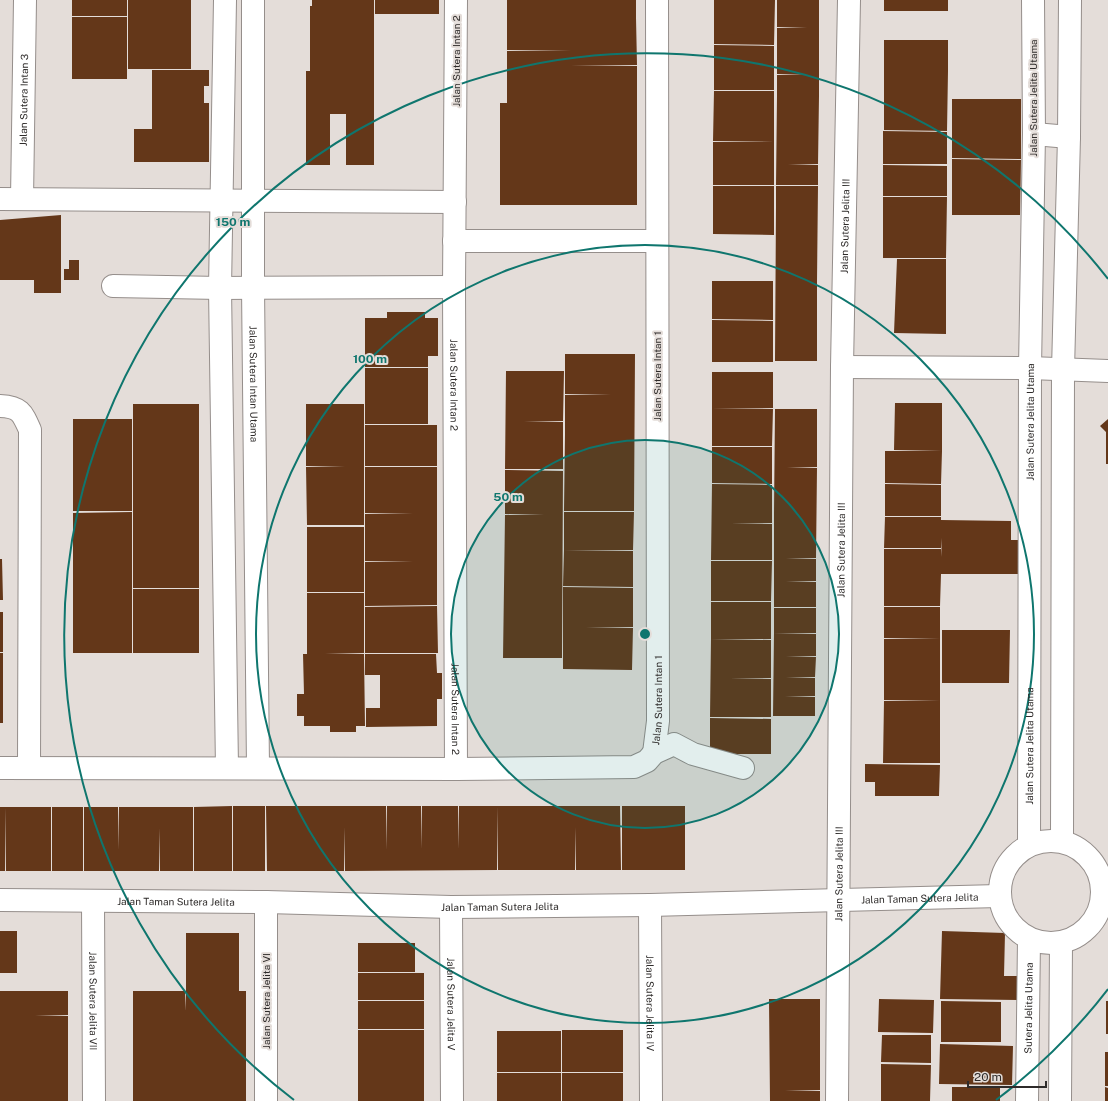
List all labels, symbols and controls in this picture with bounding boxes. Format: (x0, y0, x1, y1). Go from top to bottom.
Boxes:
street label: Jalan Sutera Intan 2 (450, 15, 462, 107)
street label: Jalan Sutera Jelita Utama (1027, 39, 1039, 157)
street label: Jalan Sutera Intan 3 (17, 54, 30, 146)
street label: Jalan Sutera Jelita III (838, 178, 852, 274)
text: 150 m (216, 215, 250, 229)
street label: Jalan Sutera Intan Utama (247, 326, 261, 442)
street label: Jalan Sutera Intan 1 (651, 331, 663, 421)
street label: Jalan Sutera Intan 2 (448, 339, 461, 431)
text: 100 m (353, 352, 387, 366)
street label: Jalan Sutera Jelita Utama (1024, 363, 1036, 481)
text: 50 m (493, 490, 523, 504)
street label: Jalan Sutera Jelita III (834, 502, 847, 598)
centre of rings (638, 627, 652, 641)
street label: Jalan Sutera Intan 1 (649, 655, 664, 746)
street label: Jalan Sutera Intan 2 (450, 663, 462, 755)
street label: Jalan Sutera Jelita Utama (1023, 687, 1035, 805)
street label: Jalan Sutera Jelita III (832, 826, 845, 922)
street label: Jalan Taman Sutera Jelita (861, 891, 979, 906)
street label: Jalan Taman Sutera Jelita (117, 895, 235, 908)
street label: Jalan Taman Sutera Jelita (441, 900, 559, 913)
street label: Jalan Sutera Jelita VII (87, 952, 100, 1050)
street label: Jalan Sutera Jelita VI (260, 953, 272, 1049)
street label: Jalan Sutera Jelita IV (644, 955, 657, 1051)
street label: Jalan Sutera Jelita V (445, 957, 458, 1051)
street label: Sutera Jelita Utama (1022, 962, 1035, 1054)
scale bar (968, 1063, 1046, 1089)
text: 20 m (974, 1070, 1002, 1084)

